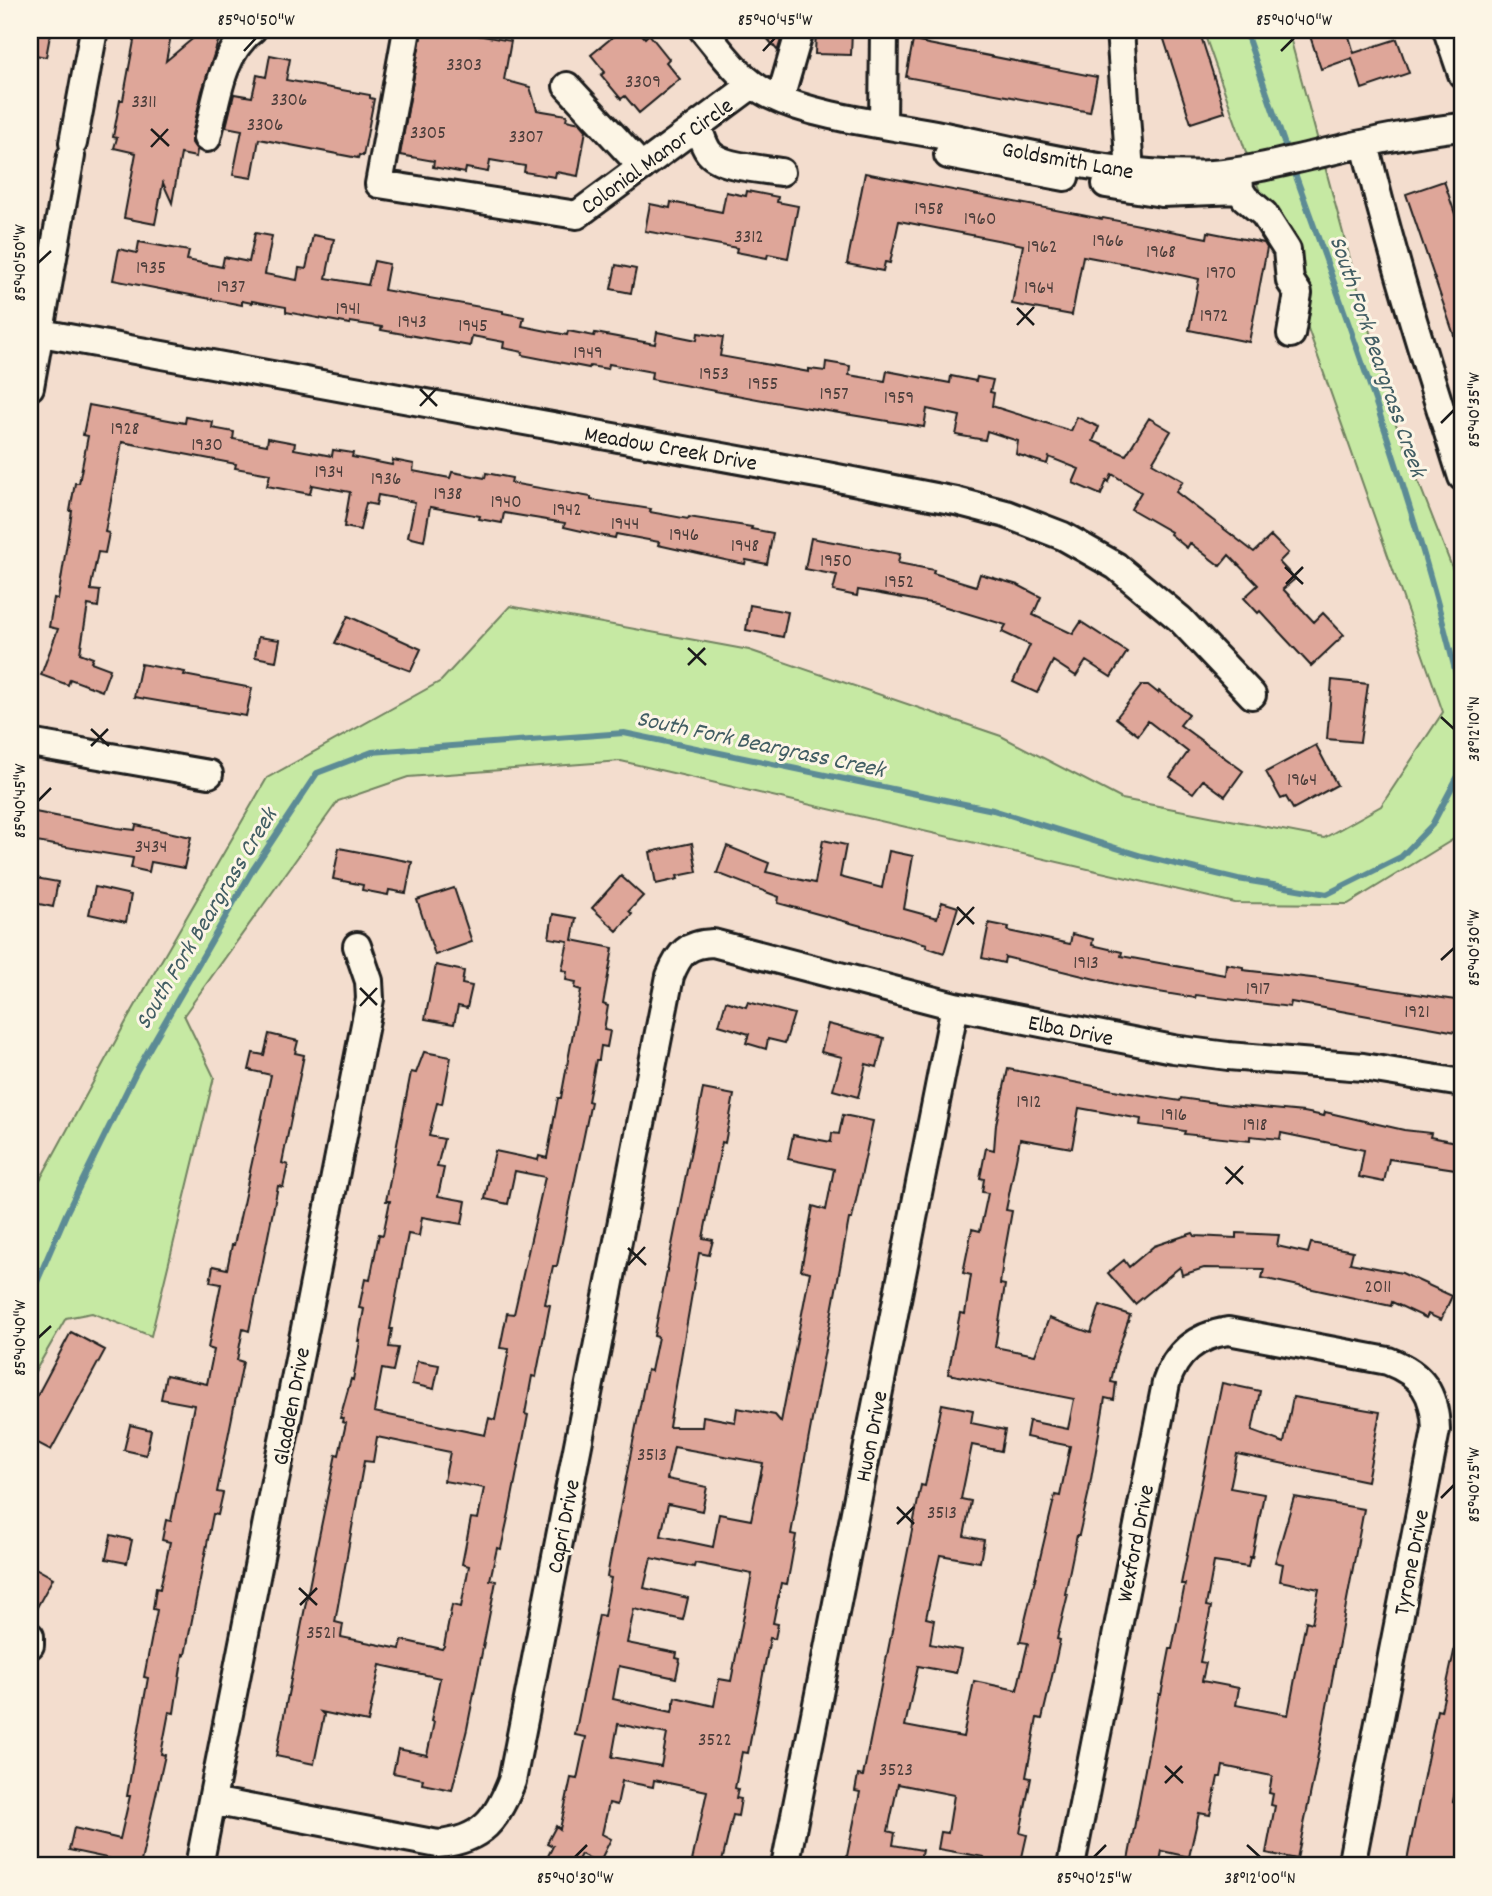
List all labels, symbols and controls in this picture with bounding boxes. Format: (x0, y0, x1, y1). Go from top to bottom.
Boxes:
text: 85°40'50"W (217, 9, 295, 34)
text: 85°40'45"W (738, 9, 813, 34)
text: 85°40'40"W (1256, 9, 1333, 34)
house number: 3303 (446, 53, 482, 80)
house number: 3309 (625, 70, 661, 97)
house number: 3306 (271, 88, 307, 115)
house number: 3311 (131, 90, 157, 117)
street label: Colonial Manor Circle (575, 91, 741, 225)
house number: 3306 (247, 113, 283, 140)
house number: 3305 (410, 121, 446, 148)
house number: 3307 (509, 125, 543, 152)
street label: Goldsmith Lane (999, 135, 1136, 190)
house number: 1958 (914, 197, 944, 224)
house number: 1960 (964, 207, 996, 234)
text: 85°40'50"W (9, 224, 34, 302)
house number: 3312 (734, 225, 764, 252)
house number: 1966 (1092, 229, 1124, 256)
water label: South Fork Beargrass Creek (1319, 232, 1434, 484)
house number: 1962 (1027, 235, 1057, 262)
house number: 1968 (1146, 240, 1176, 267)
house number: 1935 (136, 256, 166, 283)
house number: 1970 (1206, 261, 1236, 288)
house number: 1937 (217, 275, 245, 302)
house number: 1964 (1024, 276, 1054, 303)
house number: 1941 (336, 297, 360, 324)
house number: 1972 (1200, 304, 1228, 331)
house number: 1943 (397, 310, 427, 337)
house number: 1945 (458, 314, 488, 341)
house number: 1949 (573, 341, 603, 368)
house number: 1953 (699, 362, 729, 389)
house number: 1955 (748, 372, 778, 399)
text: 85°40'35"W (1463, 372, 1488, 448)
house number: 1957 (820, 382, 848, 409)
house number: 1959 (884, 386, 914, 413)
house number: 1928 (111, 417, 139, 444)
street label: Meadow Creek Drive (582, 419, 759, 482)
house number: 1930 (191, 433, 223, 460)
house number: 1934 (314, 460, 344, 487)
house number: 1936 (371, 467, 401, 494)
house number: 1938 (434, 482, 462, 509)
house number: 1940 (490, 490, 522, 517)
house number: 1942 (552, 498, 582, 525)
house number: 1944 (611, 512, 639, 539)
house number: 1946 (669, 523, 699, 550)
house number: 1948 (731, 534, 759, 561)
house number: 1950 (820, 549, 852, 576)
house number: 1952 (884, 570, 914, 597)
text: 38°12'10"N (1463, 696, 1488, 762)
water label: South Fork Beargrass Creek (633, 703, 890, 789)
text: 85°40'45"W (9, 763, 34, 838)
house number: 1964 (1287, 768, 1317, 795)
water label: South Fork Beargrass Creek (128, 801, 288, 1037)
house number: 3434 (135, 835, 167, 862)
text: 85°40'30"W (1463, 909, 1488, 986)
house number: 1913 (1073, 951, 1099, 978)
house number: 1917 (1246, 977, 1270, 1004)
house number: 1921 (1404, 1000, 1430, 1027)
street label: Elba Drive (1025, 1008, 1116, 1057)
house number: 1912 (1016, 1090, 1042, 1117)
house number: 1916 (1161, 1103, 1187, 1130)
house number: 1918 (1243, 1113, 1267, 1140)
house number: 2011 (1365, 1275, 1391, 1302)
text: 85°40'40"W (9, 1299, 34, 1376)
street label: Gladden Drive (266, 1345, 321, 1469)
street label: Huon Drive (848, 1388, 898, 1485)
house number: 3513 (637, 1443, 667, 1470)
text: 85°40'25"W (1463, 1447, 1488, 1523)
street label: Capri Drive (540, 1477, 591, 1576)
street label: Wexford Drive (1110, 1482, 1165, 1605)
house number: 3513 (927, 1501, 957, 1528)
street label: Tyrone Drive (1387, 1507, 1440, 1619)
house number: 3521 (306, 1621, 336, 1648)
house number: 3522 (698, 1728, 732, 1755)
house number: 3523 (879, 1758, 913, 1785)
text: 85°40'30"W (537, 1867, 614, 1892)
text: 85°40'25"W (1056, 1867, 1132, 1892)
text: 38°12'00"N (1224, 1867, 1296, 1892)

